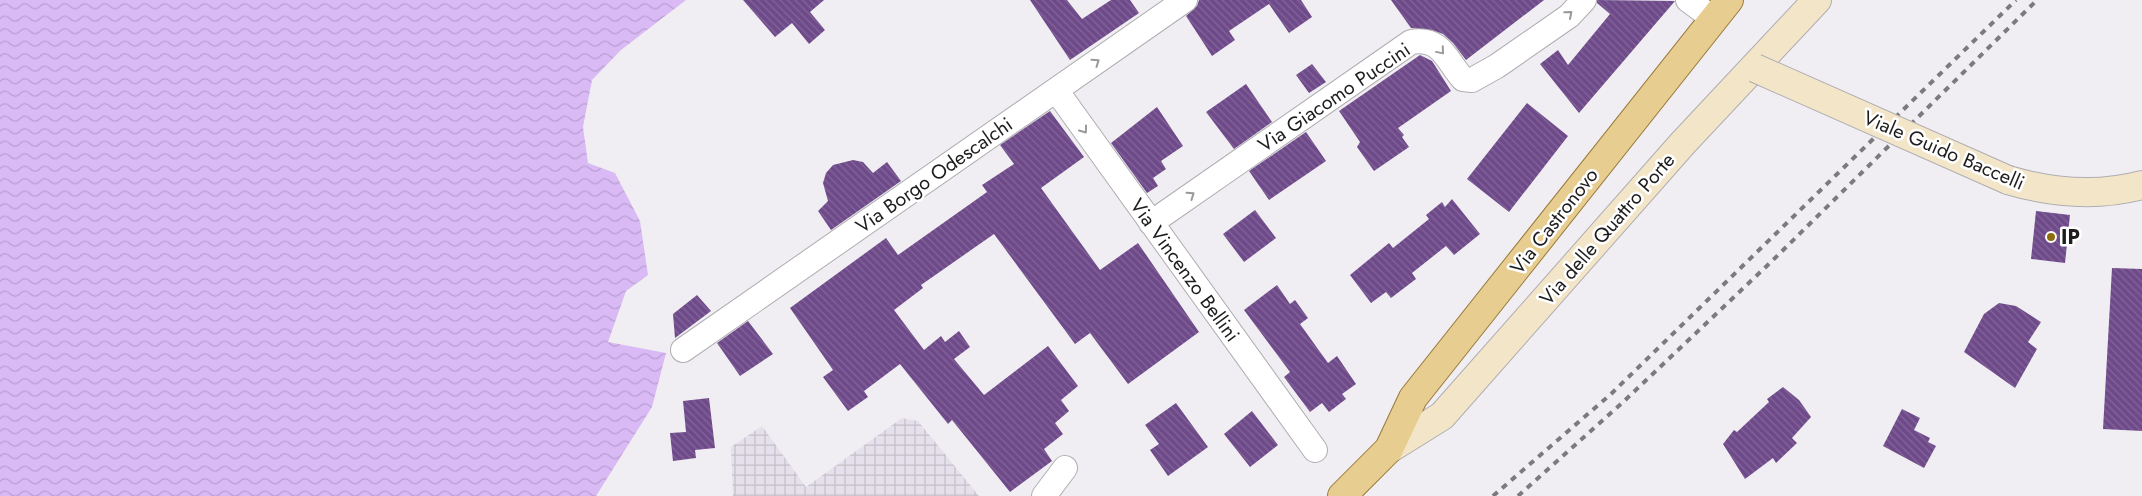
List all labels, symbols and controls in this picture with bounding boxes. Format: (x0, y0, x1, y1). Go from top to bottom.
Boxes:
one-way arrow (1564, 11, 1573, 20)
street label: Via Giacomo Puccini (1252, 36, 1416, 159)
one-way arrow (1436, 45, 1444, 54)
one-way arrow (1090, 59, 1099, 68)
street label: Viale Guido Baccelli (1858, 103, 2029, 198)
street label: Via Borgo Odescalchi (850, 110, 1019, 241)
one-way arrow (1078, 124, 1087, 134)
street label: Via delle Quattro Porte (1533, 147, 1682, 312)
street label: Via Castronovo (1503, 162, 1605, 281)
one-way arrow (1185, 192, 1195, 201)
street label: Via Vincenzo Bellini (1123, 193, 1246, 348)
place label: IP (2061, 223, 2080, 252)
marker: IP (2045, 231, 2057, 243)

